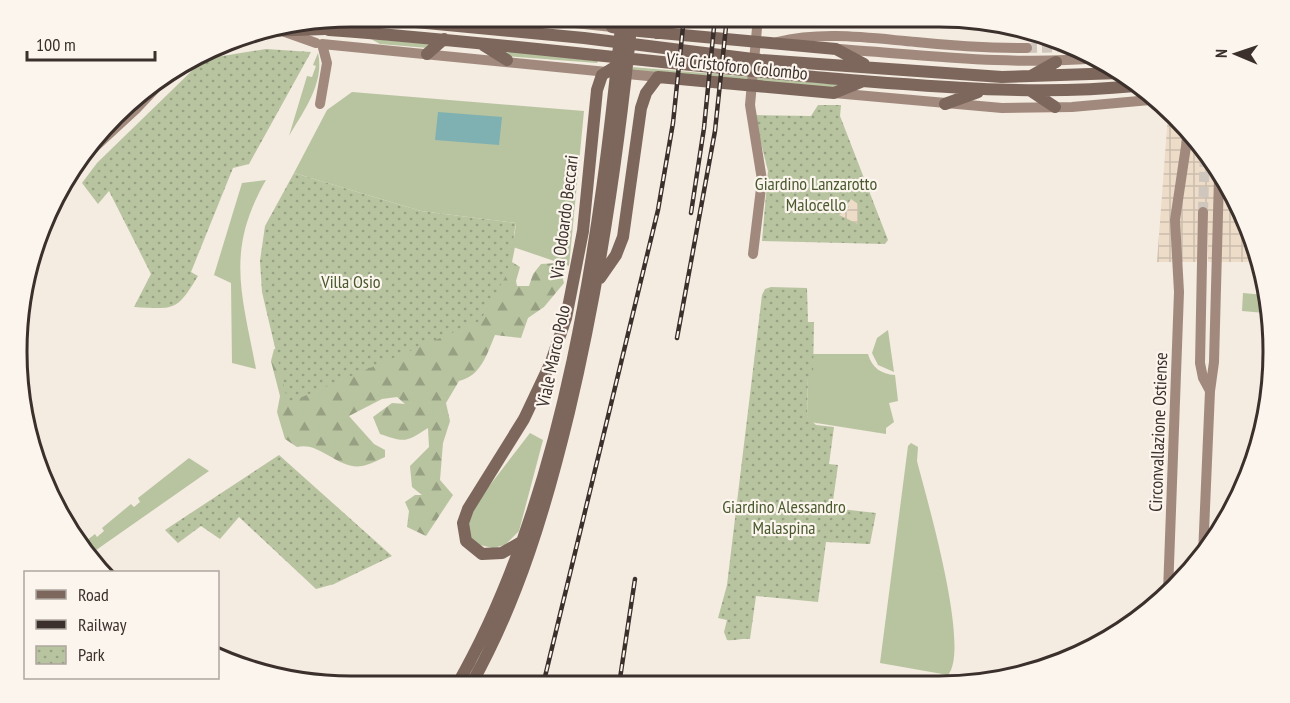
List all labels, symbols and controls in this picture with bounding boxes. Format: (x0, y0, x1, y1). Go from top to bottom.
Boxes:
scale bar (27, 24, 154, 62)
north arrow (1206, 24, 1266, 84)
text: 100 m (36, 33, 76, 56)
street label: Via Cristoforo Colombo (664, 47, 809, 85)
text: N (1211, 49, 1231, 58)
street label: Via Odoardo Beccari (545, 154, 583, 281)
park label: Giardino Lanzarotto Malocello (755, 172, 877, 216)
park label: Villa Osio (320, 270, 381, 293)
street label: Viale Marco Polo (531, 303, 575, 410)
street label: Circonvallazione Ostiense (1144, 352, 1172, 512)
park label: Giardino Alessandro Malaspina (722, 495, 846, 539)
legend (24, 571, 219, 679)
text: Road (78, 583, 109, 606)
text: Railway (78, 613, 127, 636)
text: Park (78, 643, 105, 666)

